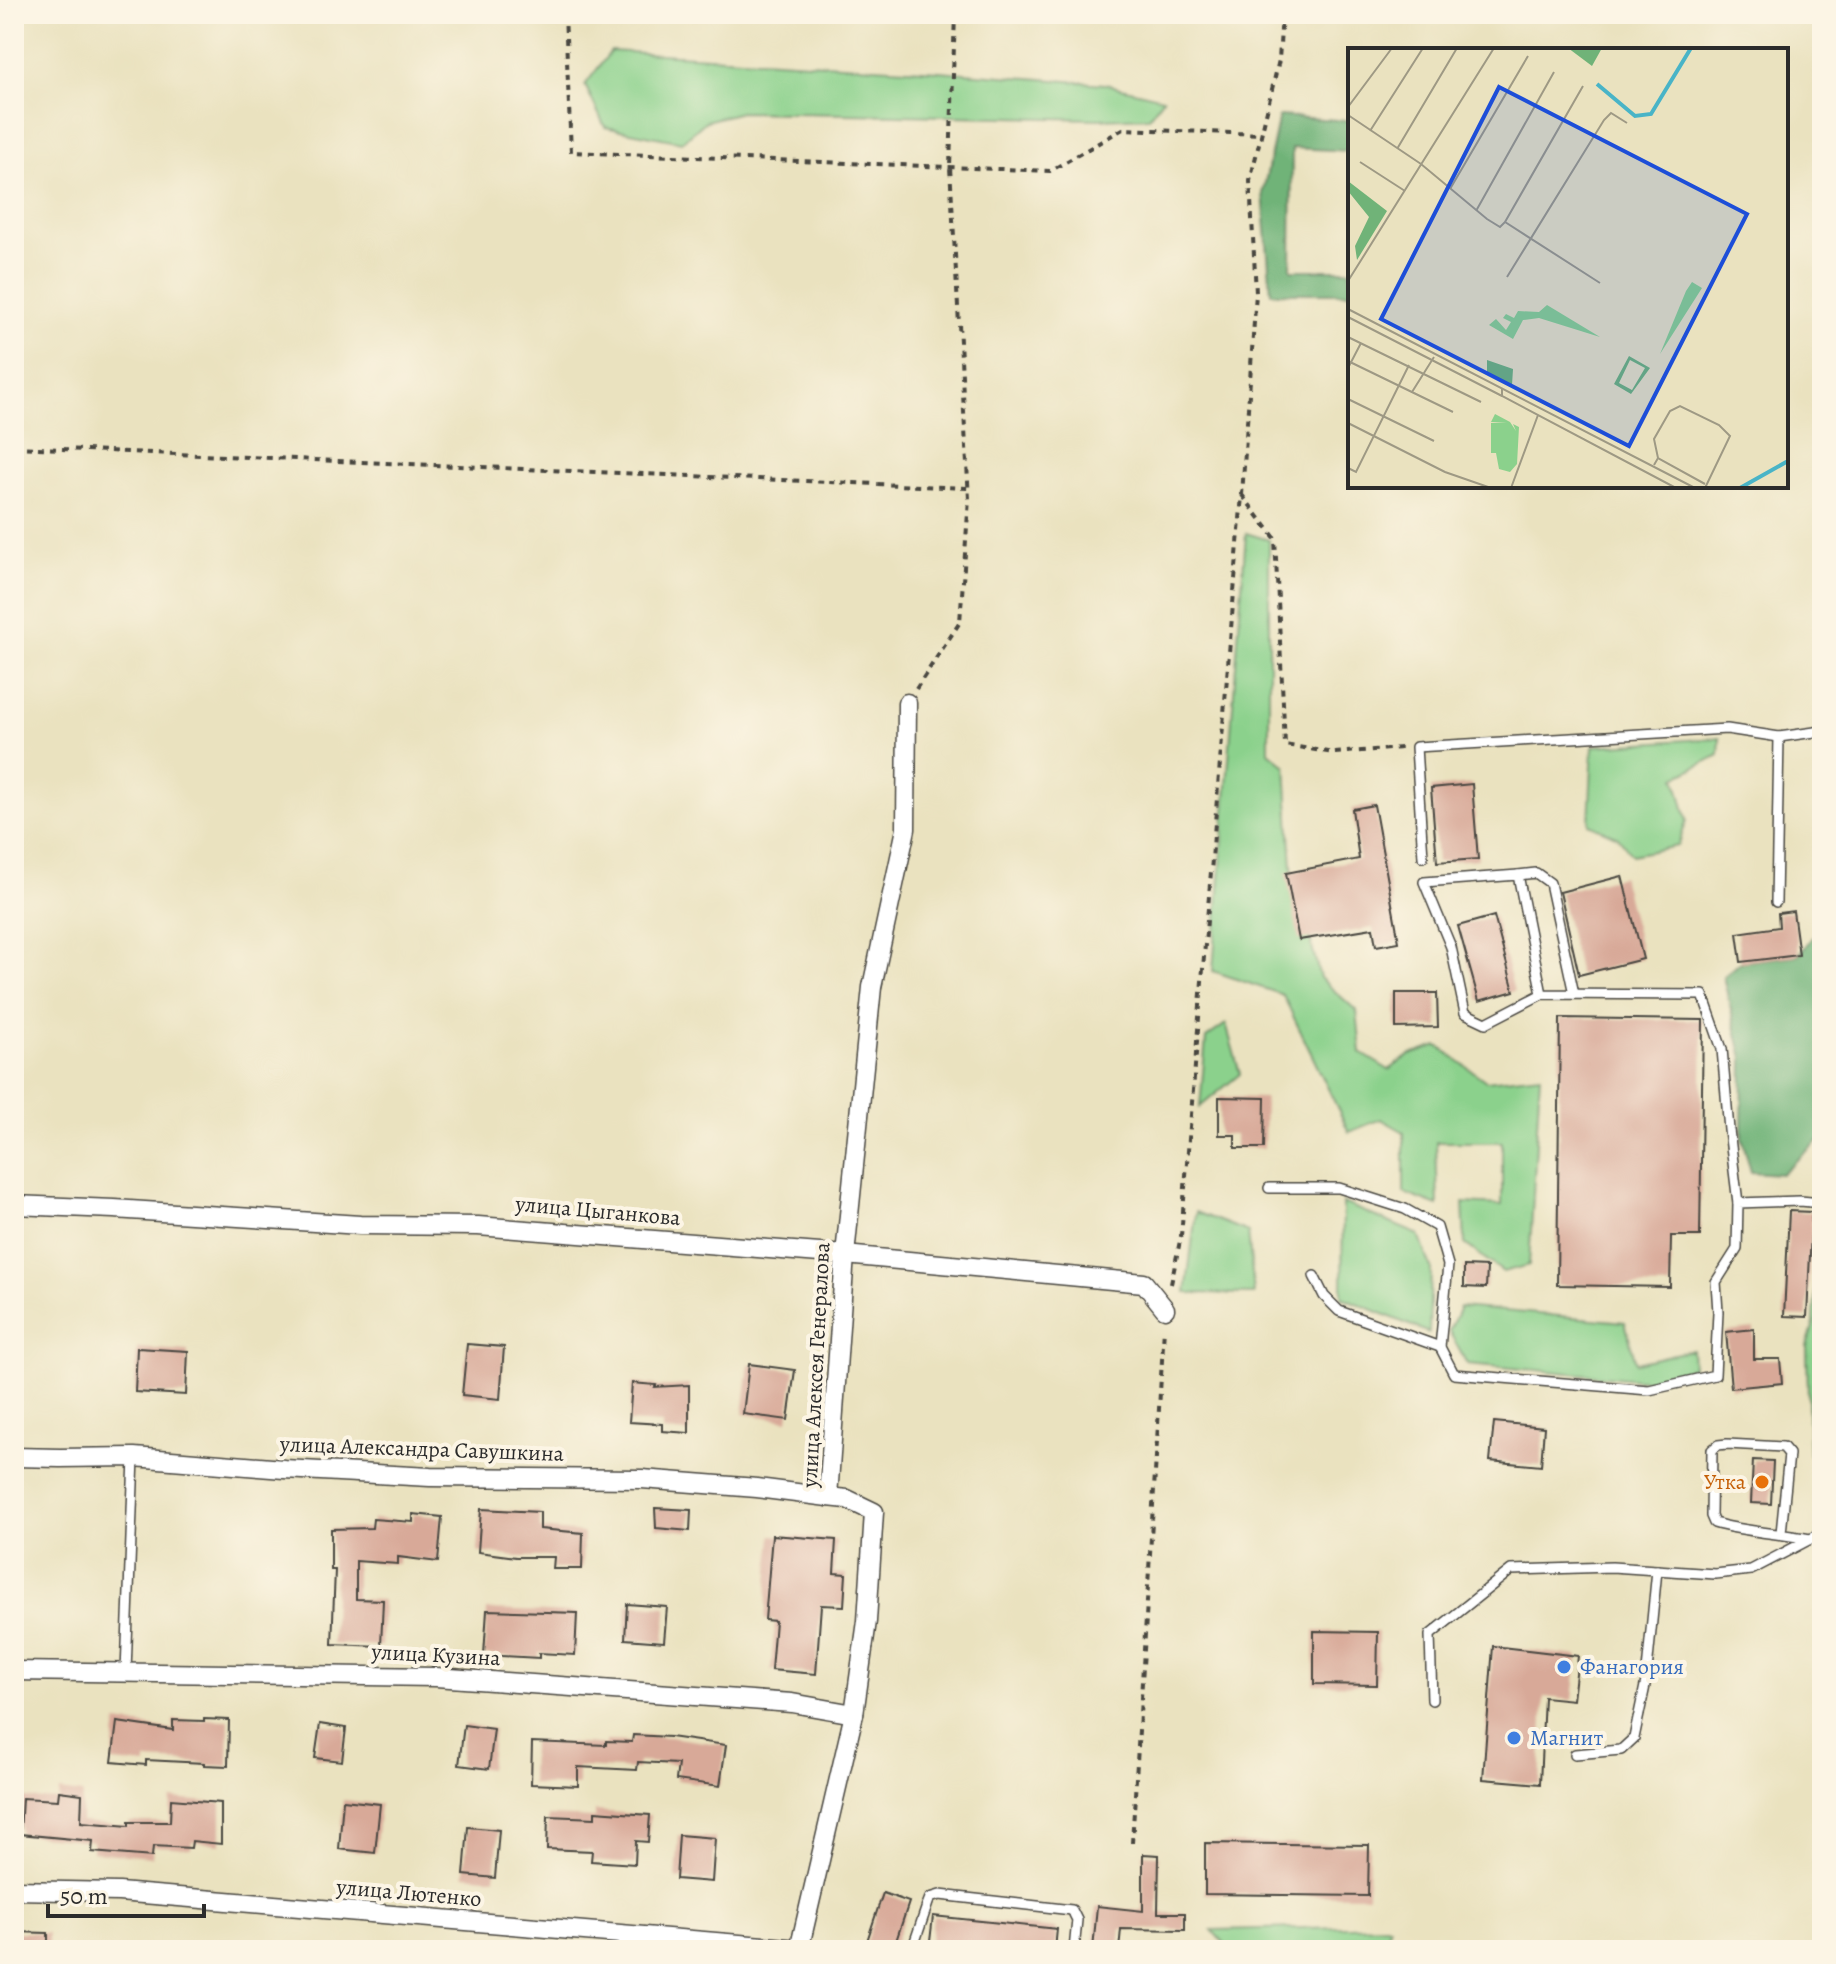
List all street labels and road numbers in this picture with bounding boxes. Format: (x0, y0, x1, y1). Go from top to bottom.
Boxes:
street label: улица Цыганкова (513, 1189, 683, 1233)
street label: улица Алексея Генералова (795, 1241, 837, 1489)
street label: улица Александра Савушкина (279, 1429, 565, 1469)
street label: улица Кузина (370, 1637, 502, 1673)
street label: улица Лютенко (334, 1872, 483, 1914)

